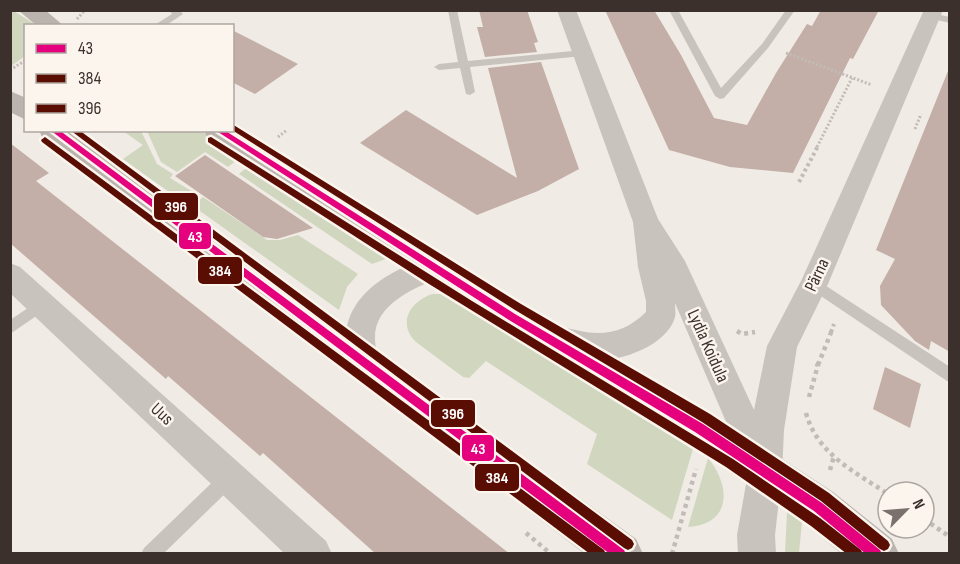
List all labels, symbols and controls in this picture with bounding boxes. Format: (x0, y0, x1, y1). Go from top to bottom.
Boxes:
legend (24, 24, 234, 132)
text: 43 (78, 38, 93, 59)
text: 384 (78, 68, 102, 89)
text: 396 (78, 98, 102, 119)
line badge: 396 (153, 192, 199, 221)
text: 396 (165, 198, 187, 217)
line badge: 43 (178, 222, 212, 250)
text: 43 (188, 228, 202, 247)
street label: Pärna (800, 255, 834, 295)
line badge: 384 (197, 256, 243, 285)
text: 384 (209, 262, 232, 281)
street label: Lydia Koidula (683, 306, 733, 386)
street label: Uus (146, 399, 178, 429)
line badge: 396 (430, 399, 476, 428)
text: 396 (442, 405, 464, 424)
line badge: 43 (461, 434, 495, 462)
text: 43 (471, 440, 485, 459)
line badge: 384 (474, 463, 520, 492)
text: 384 (486, 469, 509, 488)
north arrow (876, 480, 936, 540)
text: N (908, 496, 929, 512)

